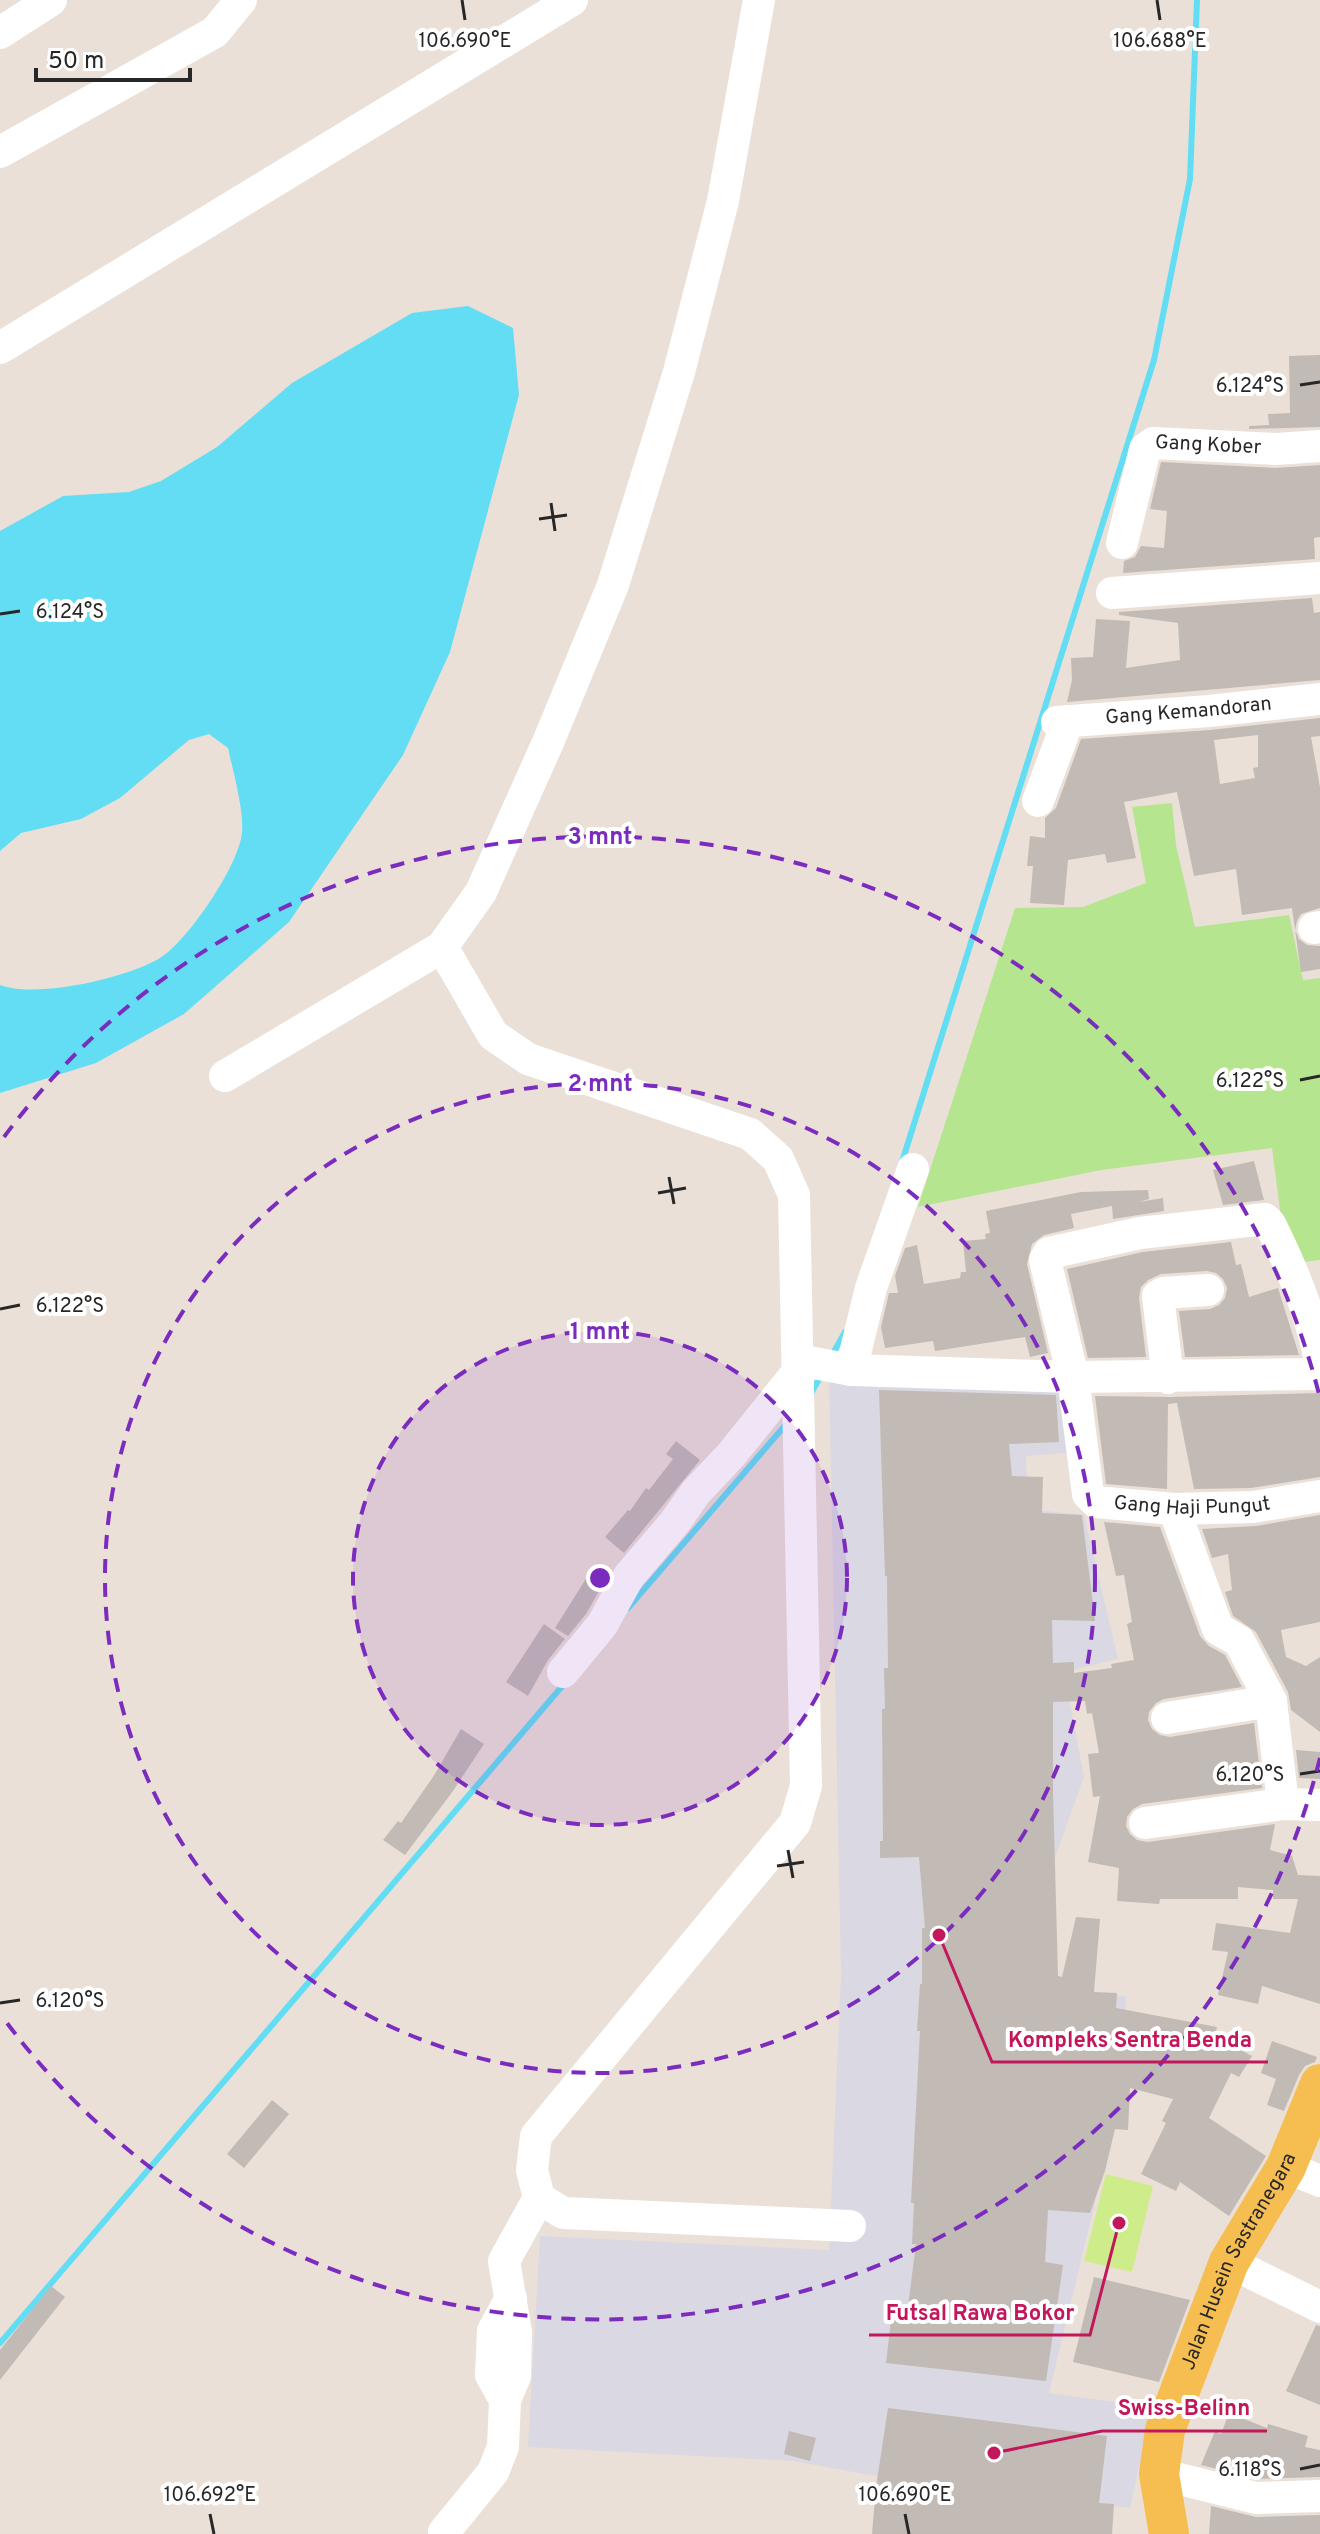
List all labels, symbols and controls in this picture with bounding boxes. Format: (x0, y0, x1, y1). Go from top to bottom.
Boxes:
text: 106.690°E (419, 29, 511, 55)
text: 106.688°E (1113, 29, 1207, 55)
scale bar (36, 32, 190, 82)
text: 50 m (48, 47, 104, 77)
text: 6.124°S (1216, 374, 1284, 400)
street label: Gang Kober (1154, 430, 1262, 461)
text: 6.124°S (36, 600, 104, 626)
street label: Gang Kemandoran (1104, 691, 1273, 731)
text: 3 mnt (568, 823, 632, 853)
text: 6.122°S (1216, 1069, 1284, 1095)
text: 2 mnt (567, 1070, 633, 1100)
text: 6.122°S (36, 1294, 104, 1320)
text: 1 mnt (570, 1318, 630, 1348)
street label: Gang Haji Pungut (1113, 1491, 1272, 1522)
centre of rings (586, 1564, 614, 1592)
text: 6.120°S (1215, 1763, 1285, 1789)
text: 6.120°S (35, 1989, 105, 2015)
callout: Kompleks Sentra Benda (992, 2016, 1268, 2062)
text: Kompleks Sentra Benda (1008, 2028, 1252, 2055)
street label: Jalan Husein Sastranegara (1176, 2149, 1303, 2374)
callout: Futsal Rawa Bokor (869, 2289, 1090, 2335)
text: Futsal Rawa Bokor (886, 2301, 1074, 2328)
callout: Swiss-Belinn (1102, 2385, 1267, 2431)
text: Swiss-Belinn (1118, 2396, 1250, 2423)
text: 6.118°S (1218, 2458, 1282, 2484)
text: 106.692°E (164, 2483, 256, 2509)
text: 106.690°E (859, 2483, 951, 2509)

